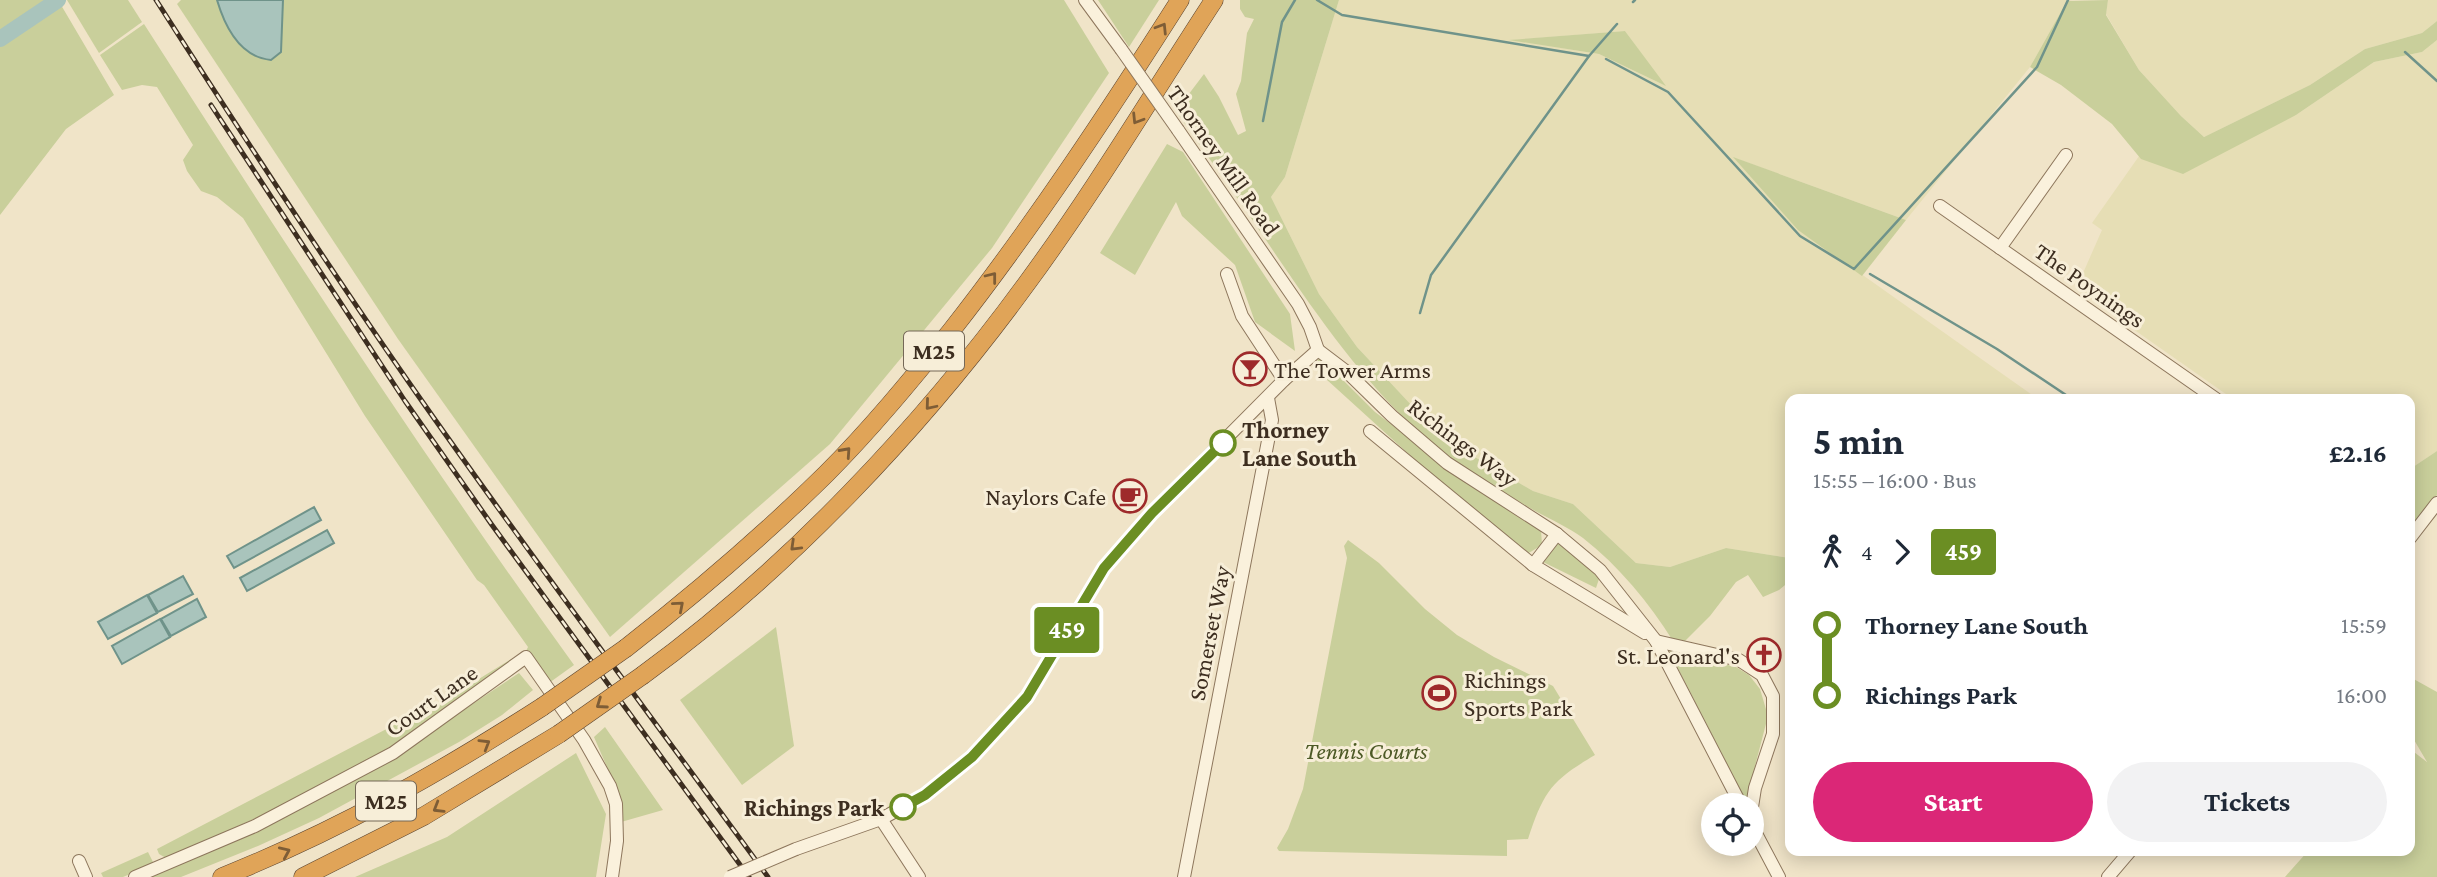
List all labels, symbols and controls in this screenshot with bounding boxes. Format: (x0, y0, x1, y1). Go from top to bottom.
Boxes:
one-way arrow (1153, 23, 1166, 36)
street label: Thorney Mill Road (1162, 80, 1286, 241)
one-way arrow (1133, 112, 1146, 125)
street label: The Poynings (2030, 237, 2150, 333)
one-way arrow (984, 273, 997, 285)
road number: M25 (904, 332, 964, 370)
bar icon: The Tower Arms (1231, 350, 1269, 388)
place label: The Tower Arms (1274, 356, 1431, 383)
street label: Richings Way (1403, 392, 1524, 492)
one-way arrow (926, 397, 938, 410)
place label: Thorney Lane South (1242, 416, 1357, 471)
text: 5 min (1813, 420, 1904, 462)
marker: Thorney Lane South (1210, 430, 1236, 456)
text: £2.16 (2329, 439, 2387, 468)
one-way arrow (838, 447, 851, 460)
text: 15:55 – 16:00 · Bus (1813, 467, 1977, 493)
cafe icon: Naylors Cafe (1111, 477, 1149, 515)
place label: Naylors Cafe (985, 483, 1106, 510)
icon: walk (1813, 533, 1851, 571)
icon: forward (1883, 533, 1921, 571)
one-way arrow (790, 538, 803, 550)
text: 459 (1945, 538, 1982, 565)
text: 4 (1861, 539, 1873, 565)
street label: Somerset Way (1183, 562, 1235, 703)
one-way arrow (671, 602, 684, 614)
line badge: 459 (1027, 607, 1107, 653)
text: Thorney Lane South (1865, 611, 2088, 640)
text: 15:59 (2341, 612, 2387, 638)
text: 459 (1048, 616, 1086, 643)
church icon: St. Leonard's (1745, 636, 1783, 674)
place label: St. Leonard's (1617, 642, 1740, 669)
street label: Court Lane (380, 658, 482, 742)
place label: Richings Sports Park (1464, 666, 1573, 721)
sports icon: Richings Sports Park (1420, 674, 1458, 712)
text: Richings Park (1865, 681, 2017, 710)
text: 16:00 (2336, 682, 2387, 708)
one-way arrow (596, 696, 609, 708)
park label: Tennis Courts (1304, 737, 1428, 764)
one-way arrow (477, 739, 490, 752)
button: Start (1813, 762, 2093, 842)
button: Tickets (2107, 762, 2387, 842)
road number: M25 (356, 782, 416, 820)
map controls (1701, 793, 1764, 856)
button: locate (1701, 793, 1764, 856)
place label: Richings Park (744, 794, 885, 821)
marker: Richings Park (890, 794, 916, 820)
one-way arrow (432, 799, 445, 812)
one-way arrow (278, 846, 290, 860)

